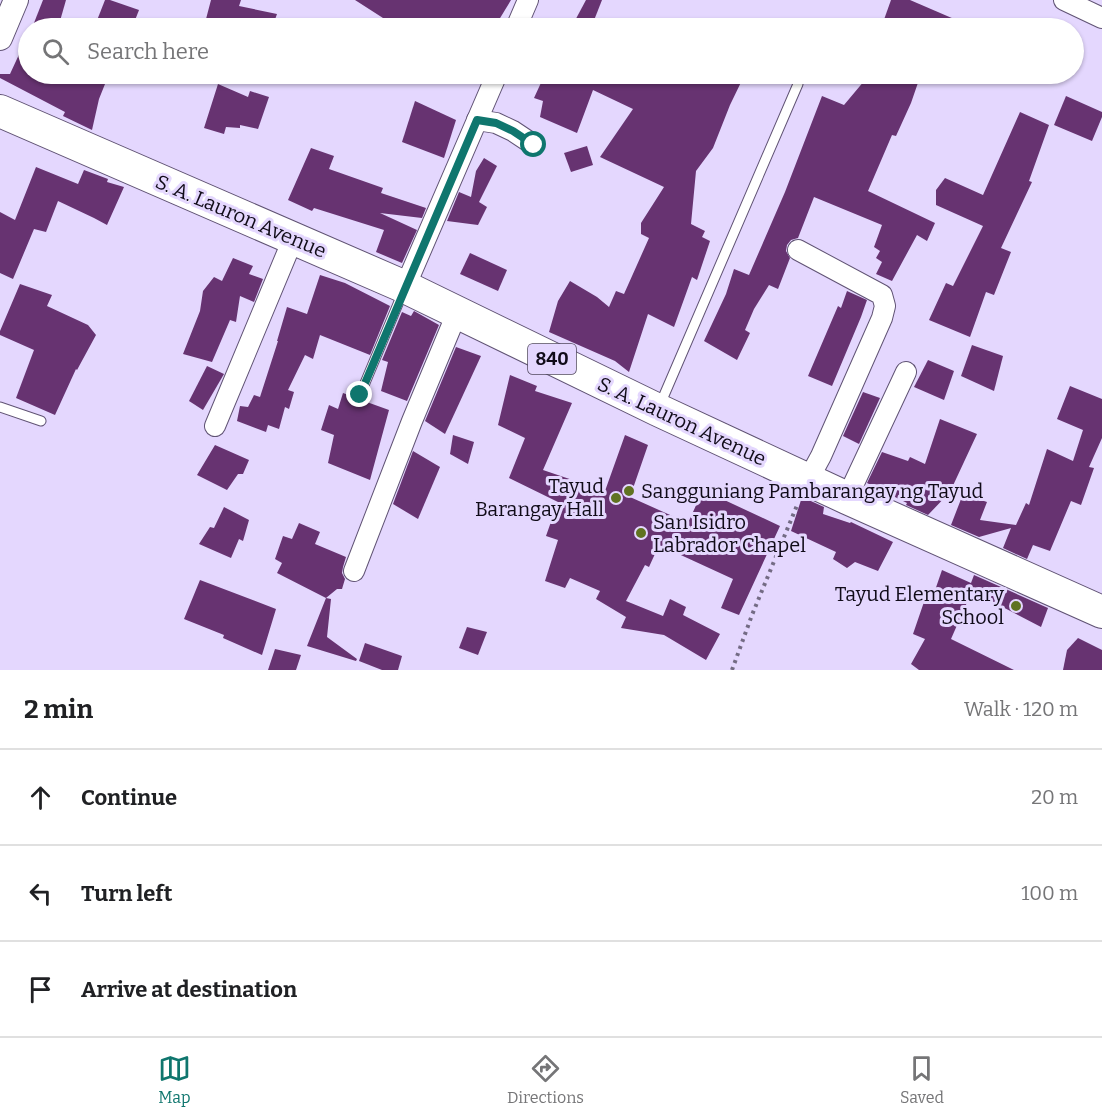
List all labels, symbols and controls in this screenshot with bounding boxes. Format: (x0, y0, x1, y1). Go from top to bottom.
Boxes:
search box (18, 18, 1084, 84)
icon: search (39, 35, 72, 68)
text: Search here (87, 38, 209, 65)
route start (520, 131, 546, 157)
street label: S. A. Lauron Avenue (152, 169, 330, 263)
road number: 840 (528, 344, 576, 374)
street label: S. A. Lauron Avenue (594, 371, 770, 471)
route end (346, 381, 372, 407)
place label: Tayud Barangay Hall (475, 474, 604, 521)
place label: Sangguniang Pambarangay ng Tayud (641, 479, 984, 503)
marker: Sangguniang Pambarangay ng Tayud (622, 484, 636, 498)
marker: Tayud Barangay Hall (609, 491, 623, 505)
place label: San Isidro Labrador Chapel (653, 510, 806, 557)
marker: San Isidro Labrador Chapel (634, 526, 648, 540)
place label: Tayud Elementary School (835, 582, 1004, 629)
marker: Tayud Elementary School (1009, 599, 1023, 613)
text: 2 min (24, 694, 93, 725)
text: Walk · 120 m (964, 697, 1078, 721)
icon: ahead (24, 781, 57, 814)
text: Continue (81, 784, 177, 811)
text: 20 m (1031, 785, 1078, 809)
icon: left (24, 877, 57, 910)
text: Turn left (81, 880, 173, 907)
text: 100 m (1021, 881, 1078, 905)
icon: arrive (24, 973, 57, 1006)
text: Arrive at destination (81, 976, 297, 1003)
tab: Map (158, 1052, 191, 1107)
tab: Directions (507, 1052, 584, 1107)
tab: Saved (900, 1052, 944, 1107)

